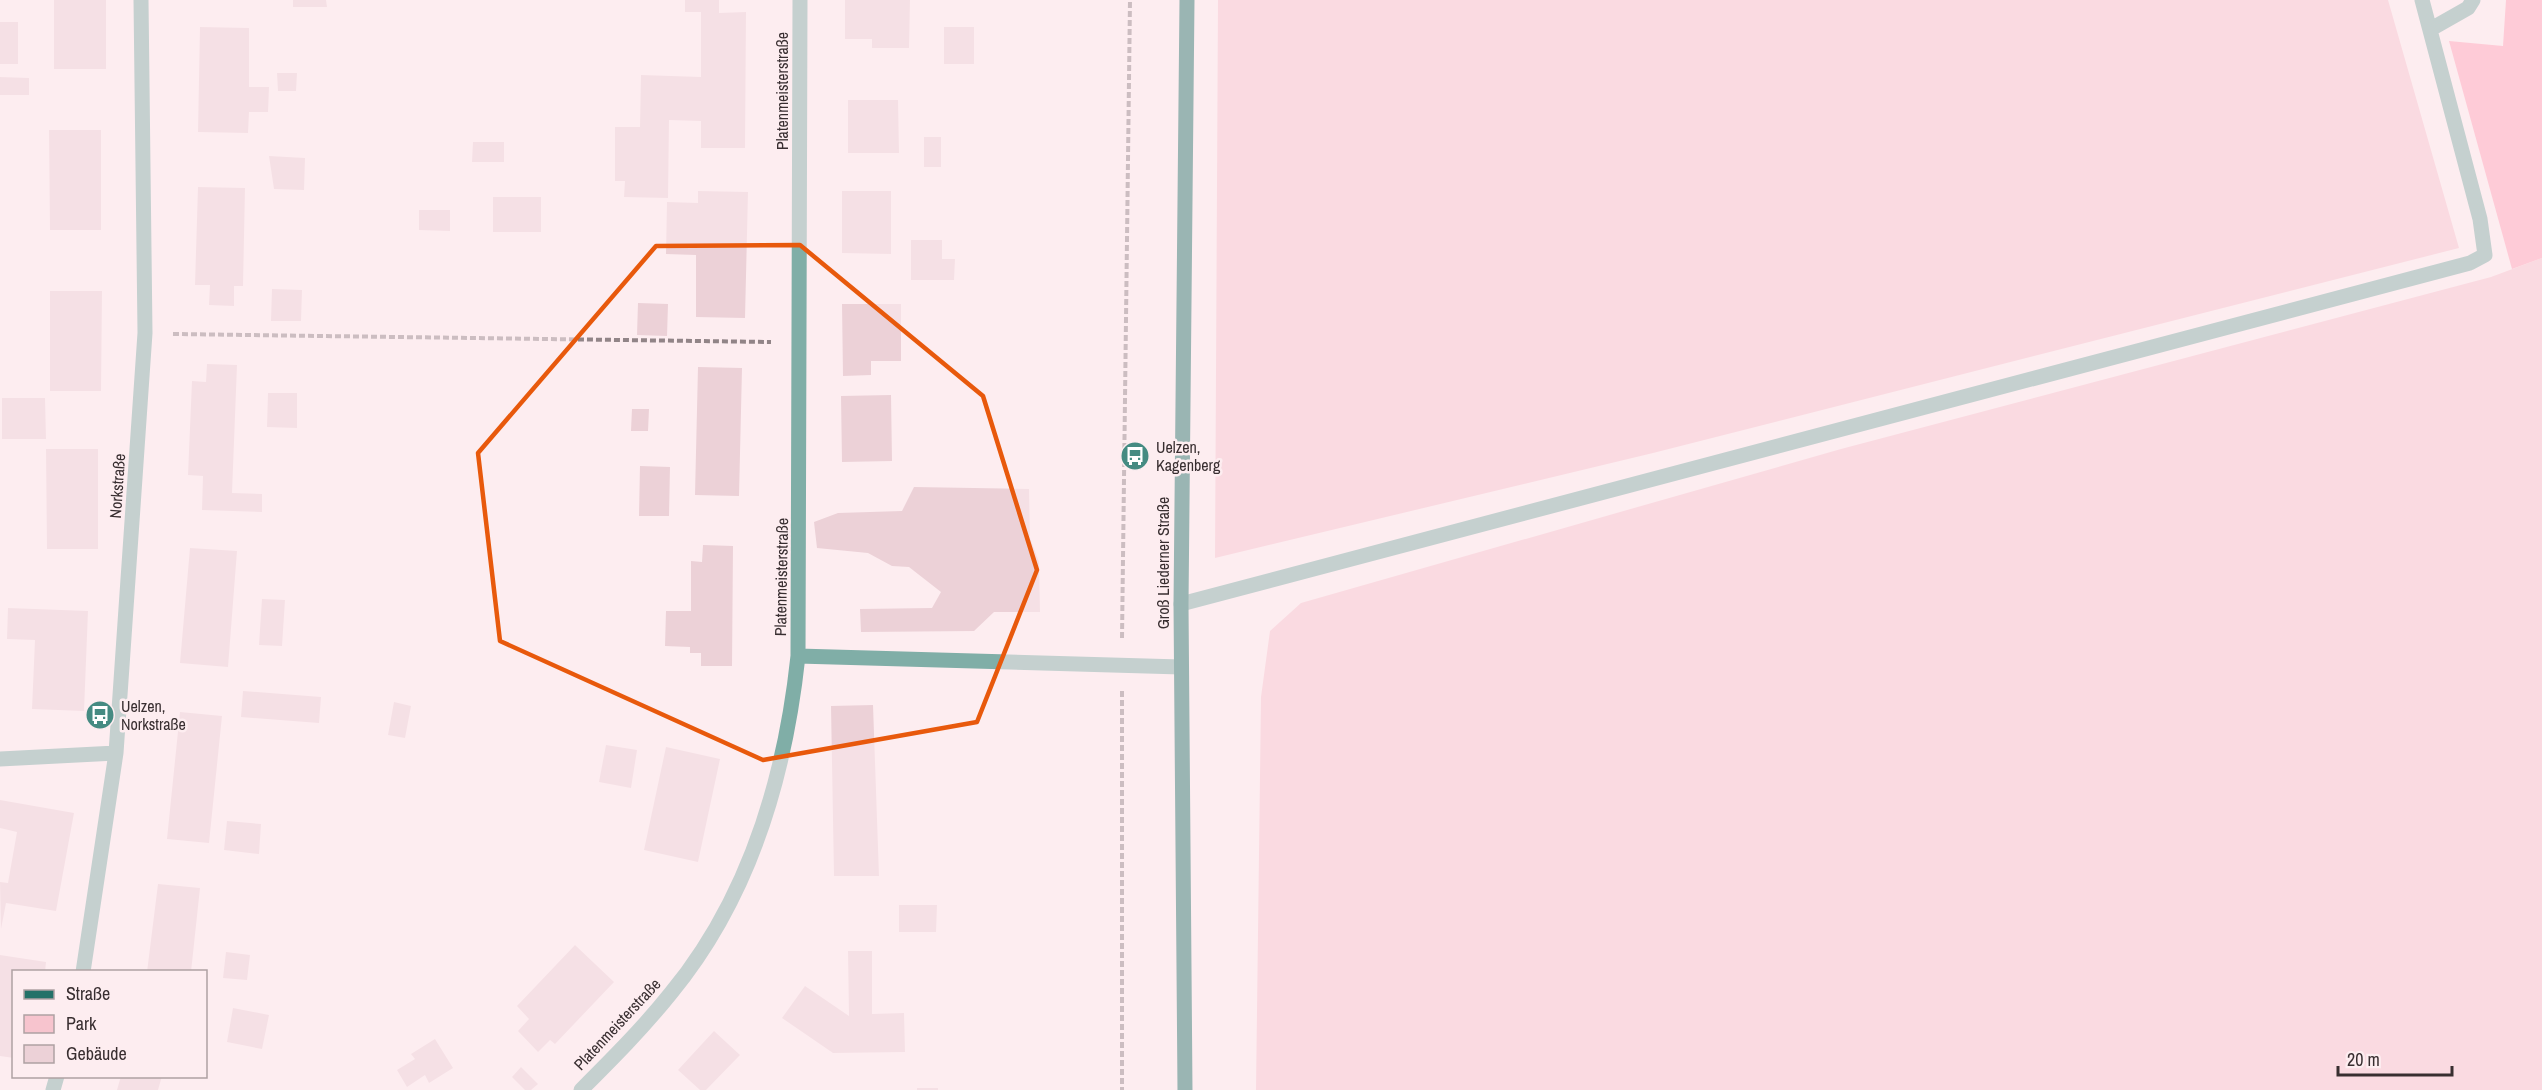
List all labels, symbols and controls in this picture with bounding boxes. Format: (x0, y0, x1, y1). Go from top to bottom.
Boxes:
street label: Platenmeisterstraße (771, 32, 793, 150)
place label: Uelzen, Kagenberg (1156, 436, 1221, 476)
bus stop icon: Uelzen, Kagenberg (1119, 440, 1151, 472)
street label: Norkstraße (104, 453, 130, 519)
street label: Groß Liederner Straße (1152, 497, 1174, 629)
street label: Platenmeisterstraße (769, 518, 793, 636)
place label: Uelzen, Norkstraße (121, 695, 186, 735)
bus stop icon: Uelzen, Norkstraße (84, 699, 116, 731)
legend (12, 970, 207, 1078)
street label: Platenmeisterstraße (569, 973, 665, 1075)
text: Straße (66, 981, 110, 1006)
text: Park (66, 1011, 97, 1036)
scale bar (2338, 1039, 2452, 1077)
text: Gebäude (66, 1041, 127, 1066)
text: 20 m (2347, 1047, 2380, 1072)

